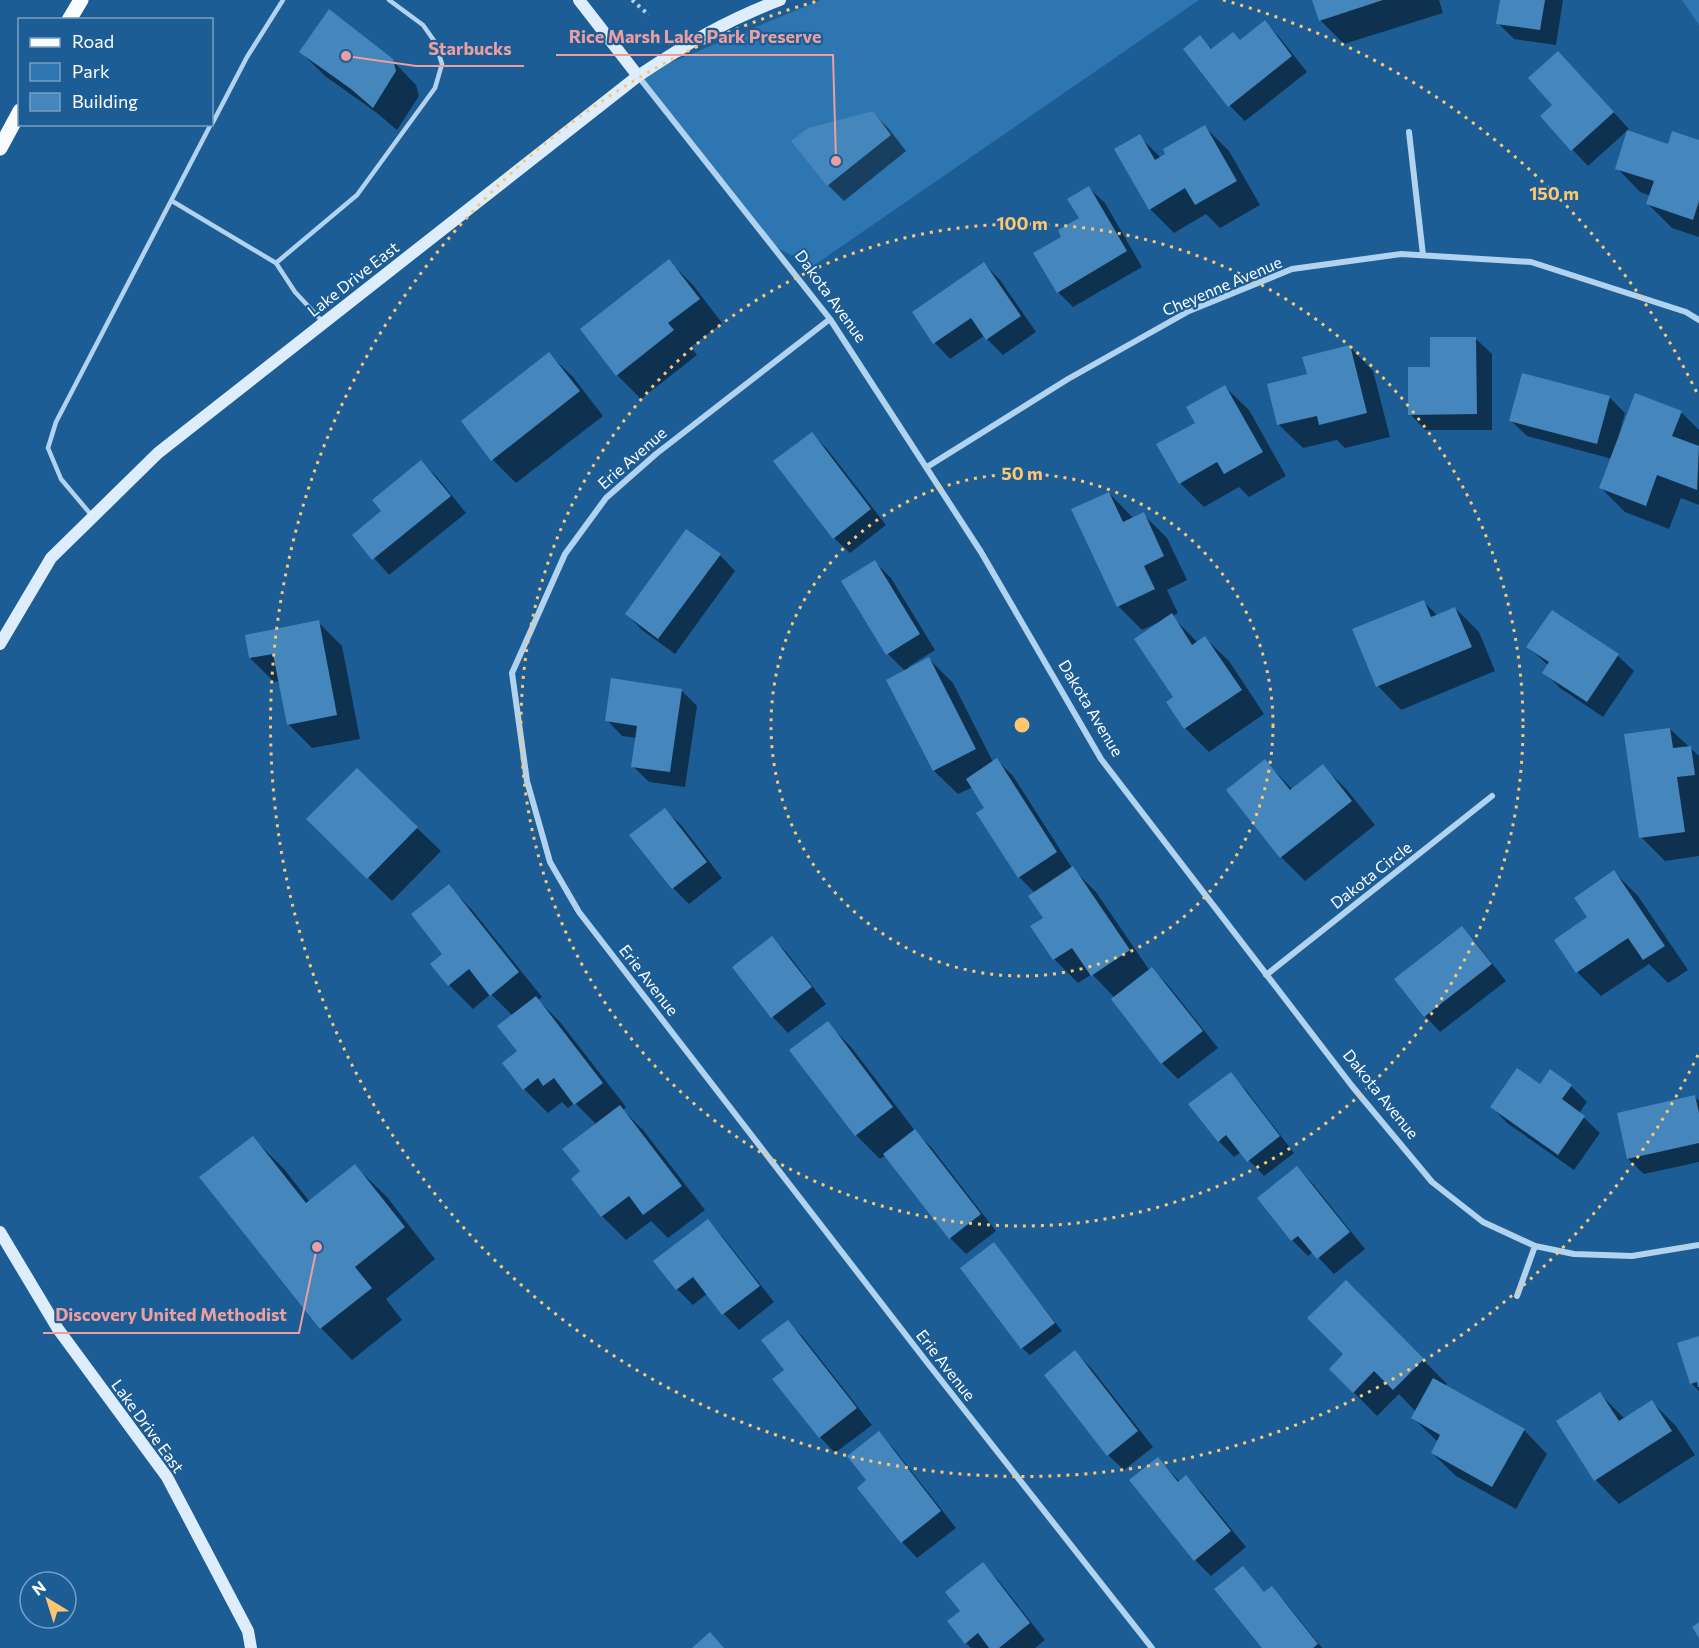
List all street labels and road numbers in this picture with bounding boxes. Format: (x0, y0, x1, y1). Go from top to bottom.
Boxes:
street label: Lake Drive East (303, 237, 403, 320)
street label: Dakota Avenue (792, 246, 871, 345)
street label: Cheyenne Avenue (1159, 252, 1284, 319)
street label: Erie Avenue (593, 423, 670, 493)
street label: Dakota Avenue (1055, 656, 1128, 759)
street label: Dakota Circle (1326, 837, 1415, 912)
street label: Erie Avenue (616, 940, 683, 1019)
street label: Dakota Avenue (1340, 1045, 1423, 1142)
street label: Erie Avenue (913, 1325, 980, 1404)
street label: Lake Drive East (108, 1375, 189, 1476)

